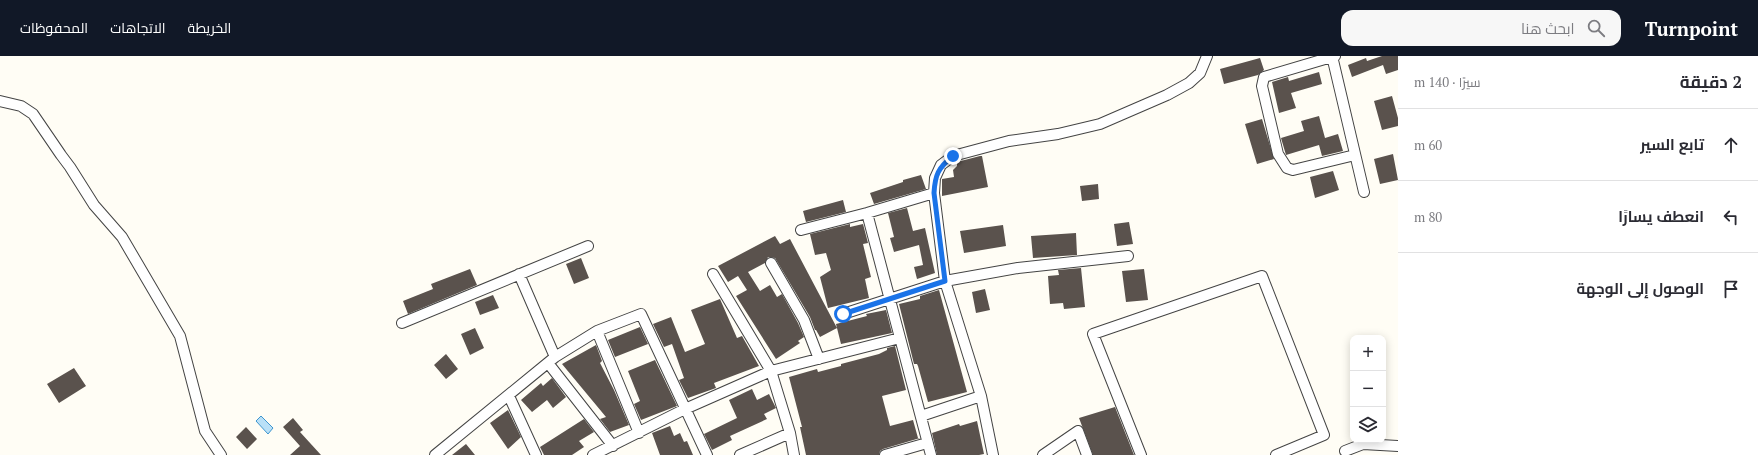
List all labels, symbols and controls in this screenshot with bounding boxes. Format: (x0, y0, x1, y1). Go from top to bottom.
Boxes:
search box (1341, 10, 1621, 46)
text: Turnpoint (1645, 16, 1738, 41)
icon: search (1585, 17, 1607, 39)
text: المحفوظات (20, 18, 88, 37)
text: الاتجاهات (110, 18, 166, 37)
text: الخريطة (188, 18, 231, 37)
text: ابحث هنا (1521, 18, 1575, 38)
text: 2 دقيقة (1680, 70, 1742, 93)
text: سيرًا · 140 m (1414, 73, 1481, 91)
text: تابع السير (1640, 134, 1704, 154)
icon: ahead (1720, 134, 1742, 156)
text: 60 m (1414, 136, 1442, 154)
route end (944, 147, 962, 165)
text: انعطف يسارًا (1618, 206, 1704, 226)
icon: left (1720, 206, 1742, 228)
text: 80 m (1414, 208, 1442, 226)
text: الوصول إلى الوجهة (1576, 278, 1704, 298)
icon: arrive (1720, 278, 1742, 300)
route start (834, 305, 852, 323)
map controls (1350, 335, 1386, 443)
button: + (1350, 335, 1386, 371)
button: − (1350, 371, 1386, 407)
button: layers (1350, 407, 1386, 443)

